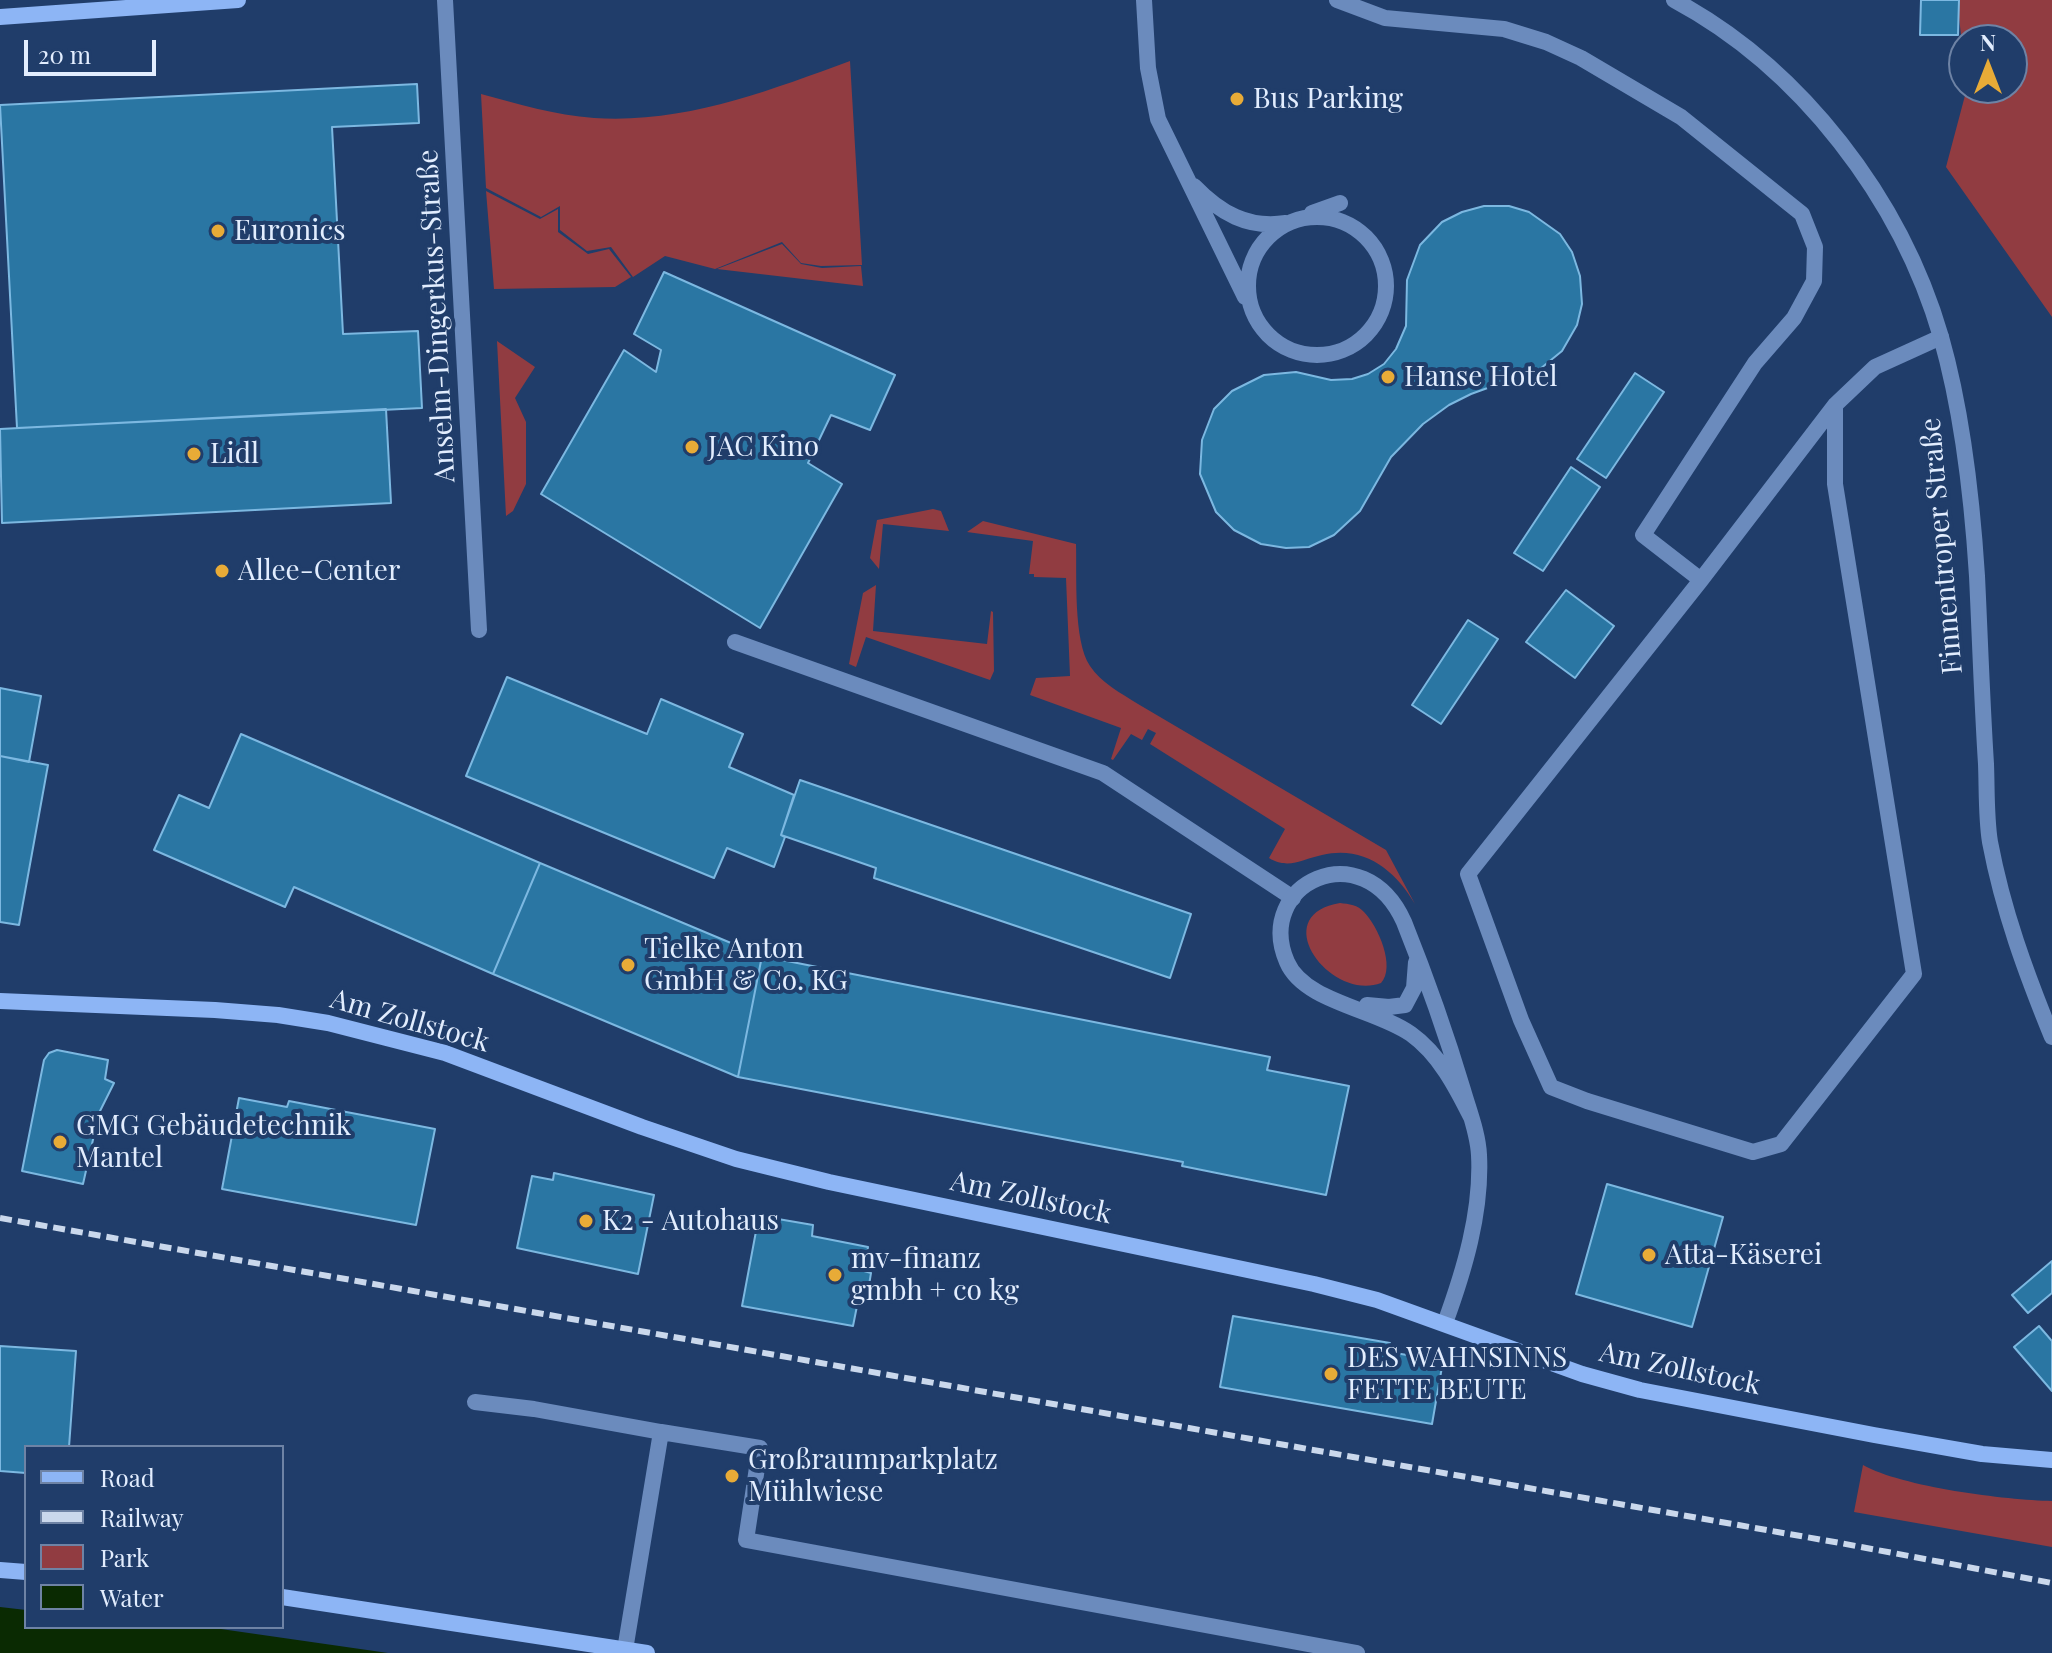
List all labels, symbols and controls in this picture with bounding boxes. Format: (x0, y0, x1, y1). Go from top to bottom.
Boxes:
scale bar (28, 24, 160, 74)
north arrow (1948, 24, 2028, 104)
text: N (1980, 27, 1996, 57)
text: 20 m (38, 38, 91, 70)
place label: Bus Parking (1253, 82, 1403, 116)
marker: Bus Parking (1228, 90, 1246, 108)
street label: Anselm-Dingerkus-Straße (412, 149, 462, 483)
place label: Euronics (234, 214, 346, 248)
marker: Euronics (209, 222, 227, 240)
place label: Hanse Hotel (1404, 360, 1557, 394)
marker: Hanse Hotel (1379, 368, 1397, 386)
street label: Finnentroper Straße (1914, 416, 1970, 676)
place label: JAC Kino (708, 430, 819, 464)
place label: Lidl (210, 437, 259, 471)
marker: JAC Kino (683, 438, 701, 456)
marker: Lidl (185, 445, 203, 463)
place label: Allee-Center (238, 554, 400, 588)
marker: Allee-Center (213, 562, 231, 580)
place label: Tielke Anton GmbH & Co. KG (644, 932, 848, 998)
marker: Tielke Anton GmbH & Co. KG (619, 956, 637, 974)
street label: Am Zollstock (327, 982, 493, 1060)
place label: GMG Gebäudetechnik Mantel (76, 1109, 351, 1175)
marker: GMG Gebäudetechnik Mantel (51, 1133, 69, 1151)
street label: Am Zollstock (947, 1165, 1115, 1231)
place label: K2 - Autohaus (602, 1204, 779, 1238)
marker: K2 - Autohaus (577, 1212, 595, 1230)
place label: Atta-Käserei (1665, 1238, 1822, 1272)
place label: mv-finanz gmbh + co kg (851, 1242, 1019, 1308)
marker: Atta-Käserei (1640, 1246, 1658, 1264)
marker: mv-finanz gmbh + co kg (826, 1266, 844, 1284)
street label: Am Zollstock (1596, 1336, 1764, 1402)
place label: DES WAHNSINNS FETTE BEUTE (1347, 1341, 1567, 1407)
marker: DES WAHNSINNS FETTE BEUTE (1322, 1365, 1340, 1383)
place label: Großraumparkplatz Mühlwiese (748, 1443, 998, 1509)
legend (24, 1445, 284, 1629)
text: Road (100, 1461, 155, 1493)
marker: Großraumparkplatz Mühlwiese (723, 1467, 741, 1485)
text: Railway (100, 1501, 184, 1533)
text: Park (100, 1541, 149, 1573)
text: Water (100, 1581, 164, 1613)

